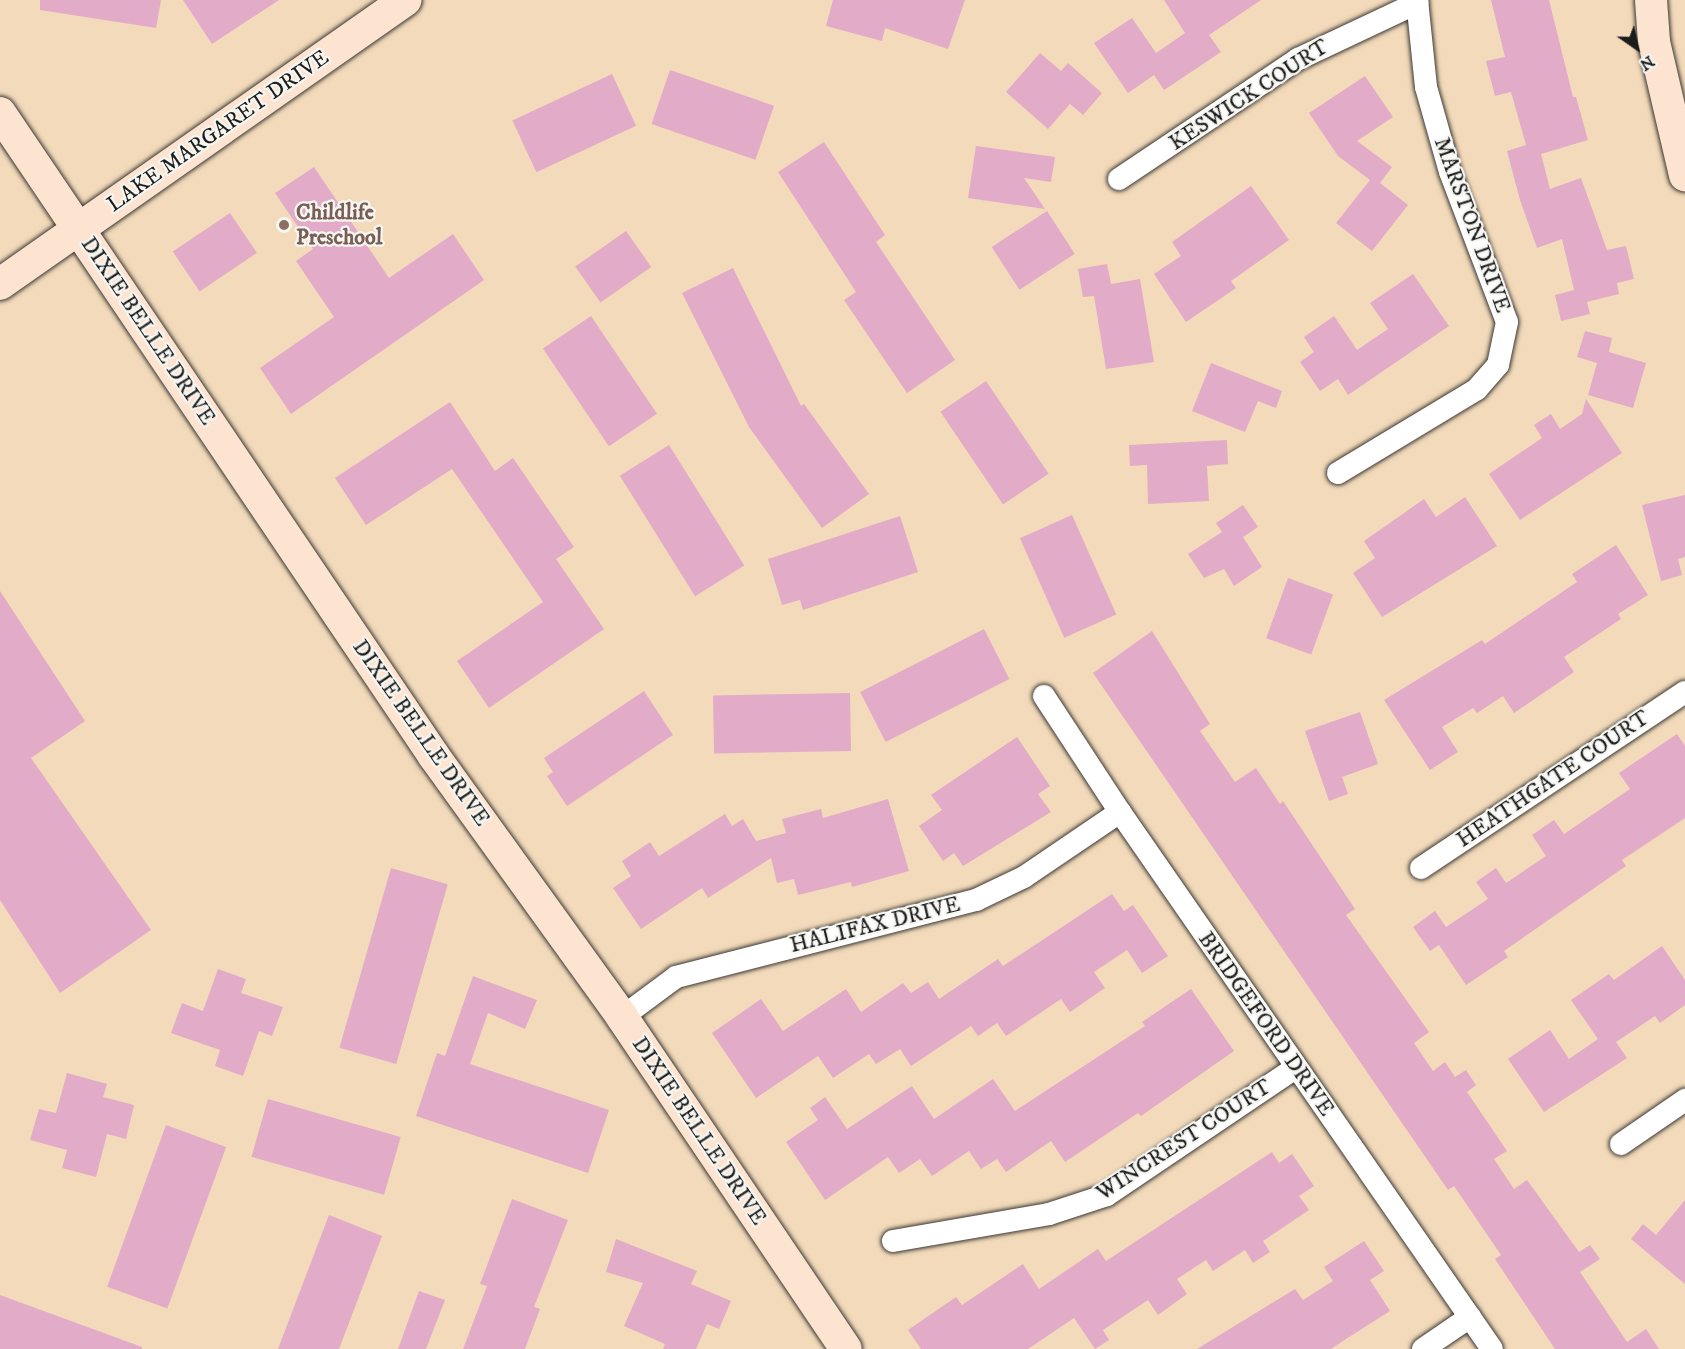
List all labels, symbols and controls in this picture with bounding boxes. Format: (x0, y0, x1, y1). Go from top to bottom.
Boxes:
north arrow (1607, 18, 1667, 78)
street label: KESWICK COURT (1164, 34, 1334, 156)
street label: LAKE MARGARET DRIVE (102, 44, 334, 218)
text: N (1636, 51, 1658, 75)
street label: MARSTON DRIVE (1428, 134, 1516, 316)
place label: Childlife Preschool (296, 199, 382, 250)
marker: Childlife Preschool (277, 218, 291, 232)
street label: DIXIE BELLE DRIVE (75, 232, 221, 430)
street label: DIXIE BELLE DRIVE (347, 635, 495, 831)
street label: HEATHGATE COURT (1452, 705, 1654, 853)
street label: HALIFAX DRIVE (787, 891, 963, 959)
street label: BRIDGEFORD DRIVE (1192, 927, 1340, 1121)
street label: DIXIE BELLE DRIVE (626, 1032, 772, 1230)
street label: WINCREST COURT (1092, 1074, 1276, 1206)

